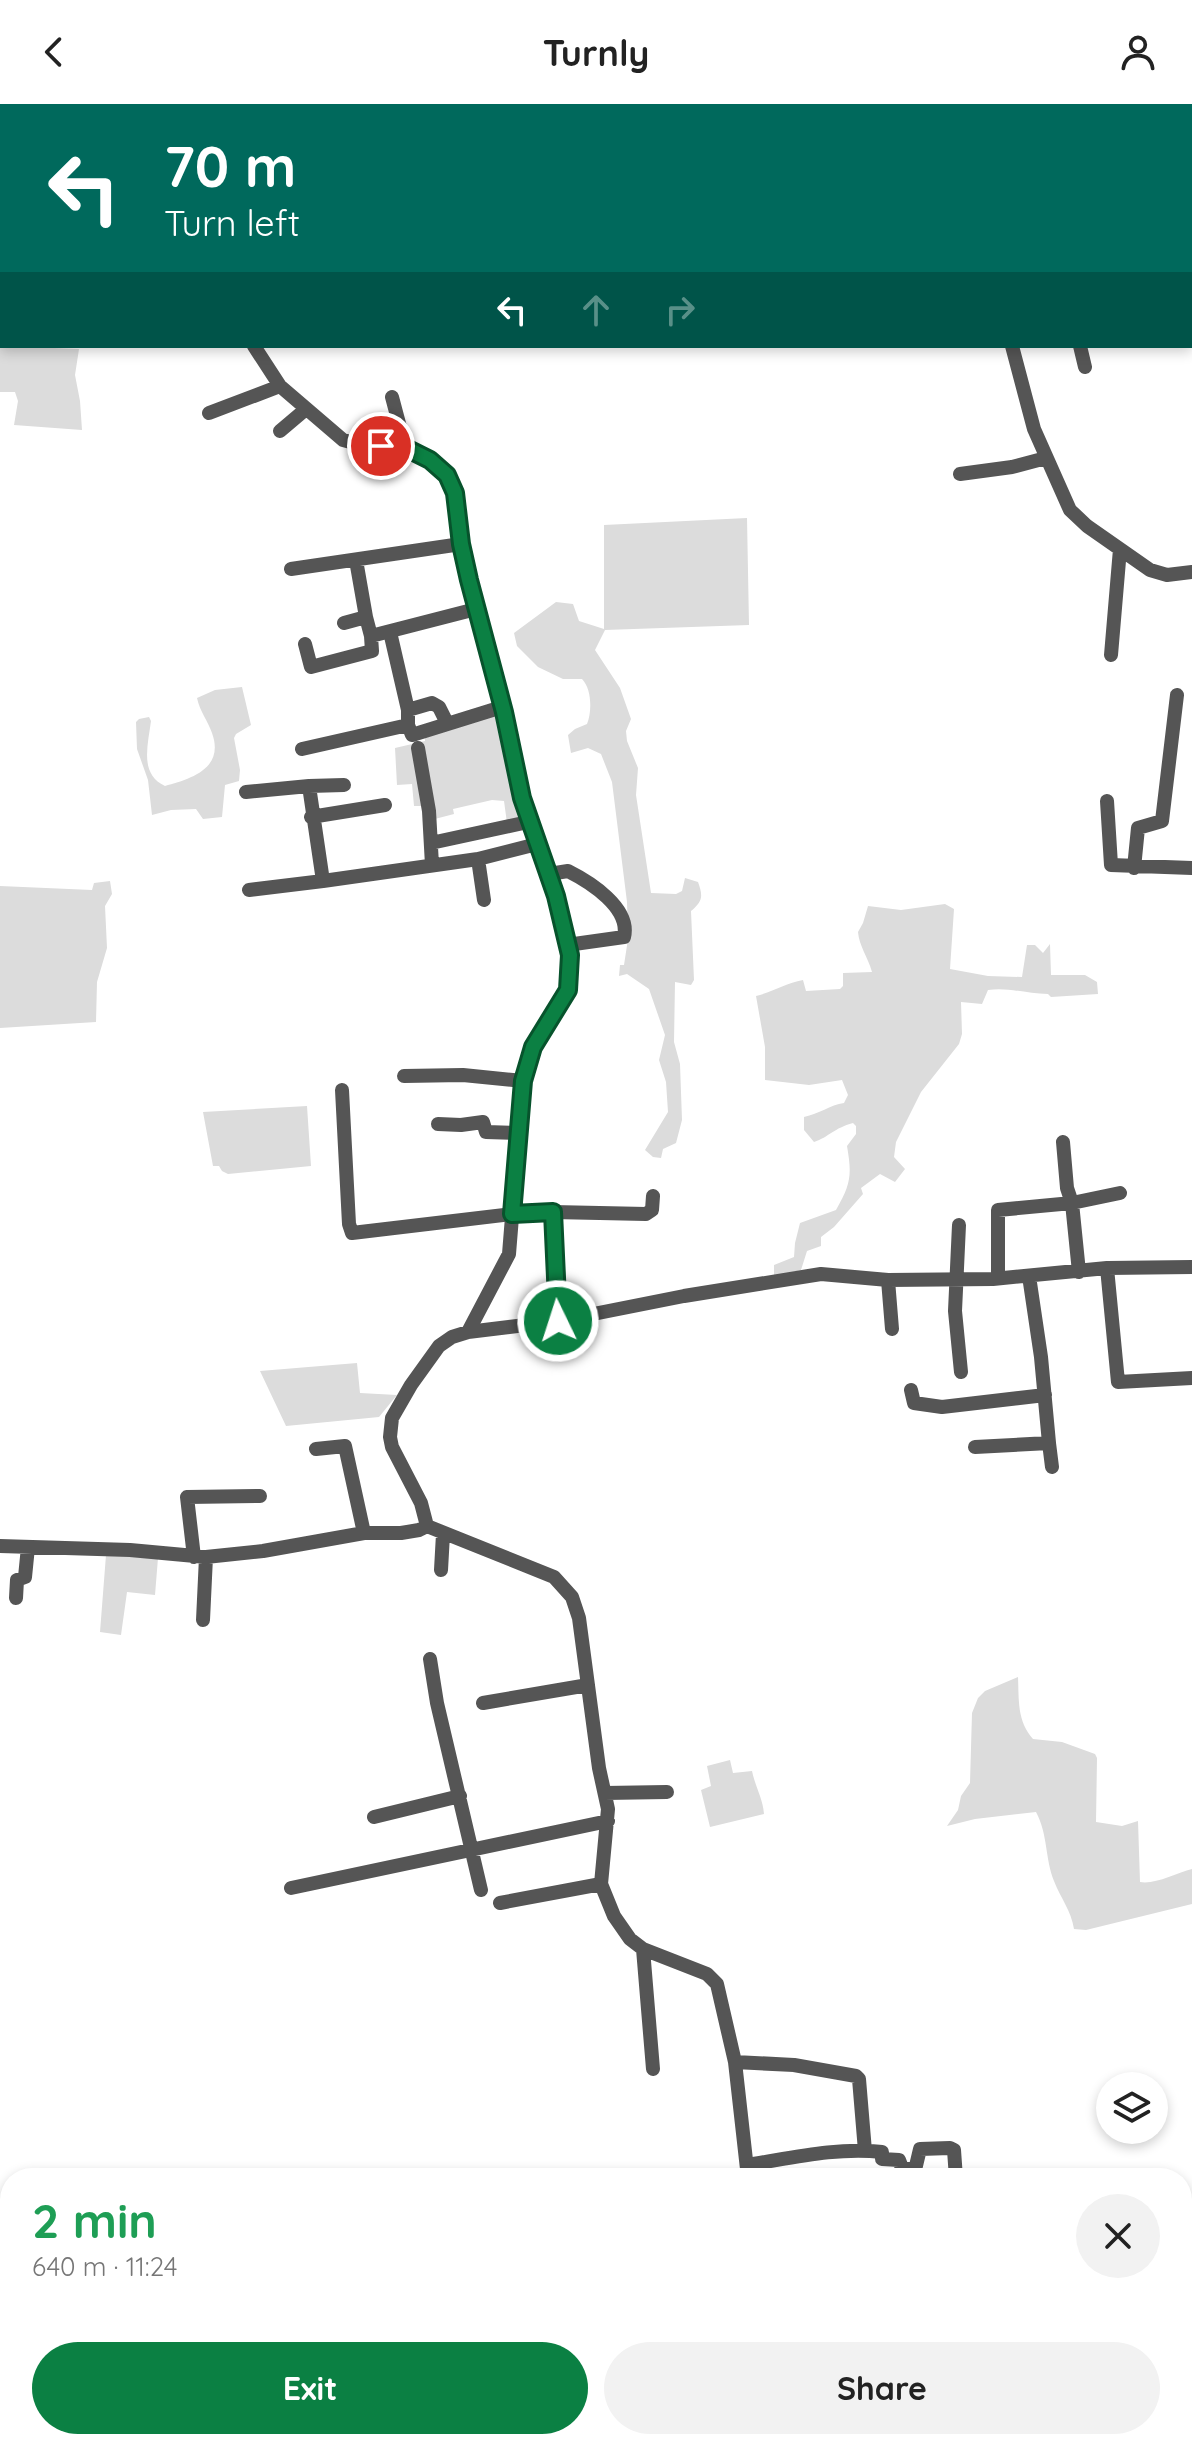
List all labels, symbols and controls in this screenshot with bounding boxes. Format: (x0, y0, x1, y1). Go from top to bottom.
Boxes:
icon: back (32, 30, 76, 74)
text: Turnly (543, 30, 649, 75)
icon: person (1116, 30, 1160, 74)
text: 70 m (164, 131, 296, 201)
icon: left (32, 136, 136, 240)
text: Turn left (164, 200, 300, 245)
icon: left (490, 288, 534, 332)
icon: ahead (574, 288, 618, 332)
icon: right (658, 288, 702, 332)
pin (347, 412, 415, 480)
icon: arrive (359, 424, 403, 468)
position arrow (516, 1279, 600, 1363)
map controls (1096, 2072, 1168, 2144)
button: layers (1096, 2072, 1168, 2144)
text: 2 min (32, 2190, 157, 2250)
button: close (1076, 2194, 1160, 2278)
text: 640 m · 11:24 (32, 2250, 177, 2283)
button: Exit (32, 2342, 588, 2434)
button: Share (604, 2342, 1160, 2434)

